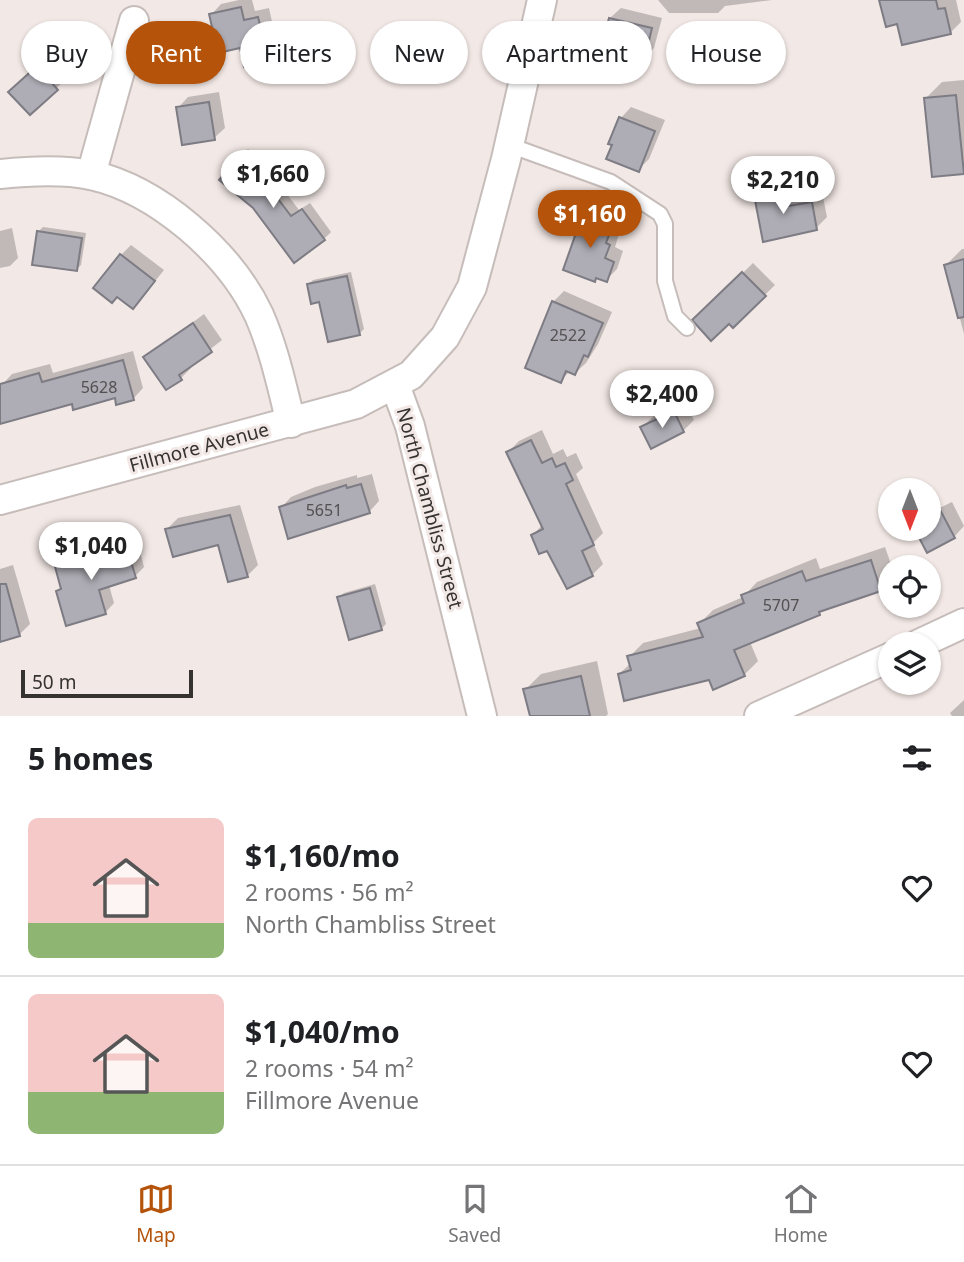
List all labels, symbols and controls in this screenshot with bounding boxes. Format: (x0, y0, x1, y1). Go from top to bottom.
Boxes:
chip: Buy (21, 21, 112, 84)
chip: Rent (126, 21, 226, 84)
chip: Filters (240, 21, 356, 84)
chip: New (370, 21, 468, 84)
chip: Apartment (482, 21, 652, 84)
chip: House (666, 21, 786, 84)
pin: $1,660 (216, 150, 330, 210)
pin: $2,210 (726, 156, 840, 216)
text: $1,660 (237, 157, 309, 189)
text: $2,210 (747, 163, 819, 195)
pin: $1,160 (533, 190, 647, 250)
text: $1,160 (554, 197, 626, 229)
house number: 2522 (550, 324, 586, 346)
pin: $2,400 (605, 370, 719, 430)
house number: 5628 (81, 376, 117, 398)
text: $2,400 (626, 377, 698, 409)
street label: North Chambliss Street (391, 405, 469, 612)
street label: Fillmore Avenue (126, 416, 272, 478)
north arrow (878, 478, 942, 541)
map controls (878, 478, 941, 695)
house number: 5651 (306, 499, 342, 521)
pin: $1,040 (34, 522, 148, 582)
text: $1,040 (55, 529, 127, 561)
button: locate (878, 555, 941, 618)
house number: 5707 (763, 594, 799, 616)
button: layers (878, 632, 941, 695)
scale bar (21, 667, 192, 699)
text: 50 m (32, 669, 76, 695)
text: 5 homes (28, 738, 153, 779)
icon: filters (898, 739, 936, 777)
text: $1,160/mo (245, 835, 400, 876)
icon: home (84, 846, 168, 930)
icon: heart (898, 869, 936, 907)
text: 2 rooms · 56 m² (245, 876, 414, 908)
text: North Chambliss Street (245, 908, 496, 940)
text: $1,040/mo (245, 1011, 400, 1052)
icon: home (84, 1022, 168, 1106)
icon: heart (898, 1045, 936, 1083)
text: 2 rooms · 54 m² (245, 1052, 414, 1084)
text: Fillmore Avenue (245, 1084, 419, 1116)
tab: Map (136, 1180, 176, 1248)
tab: Saved (448, 1180, 501, 1248)
tab: Home (774, 1180, 828, 1248)

